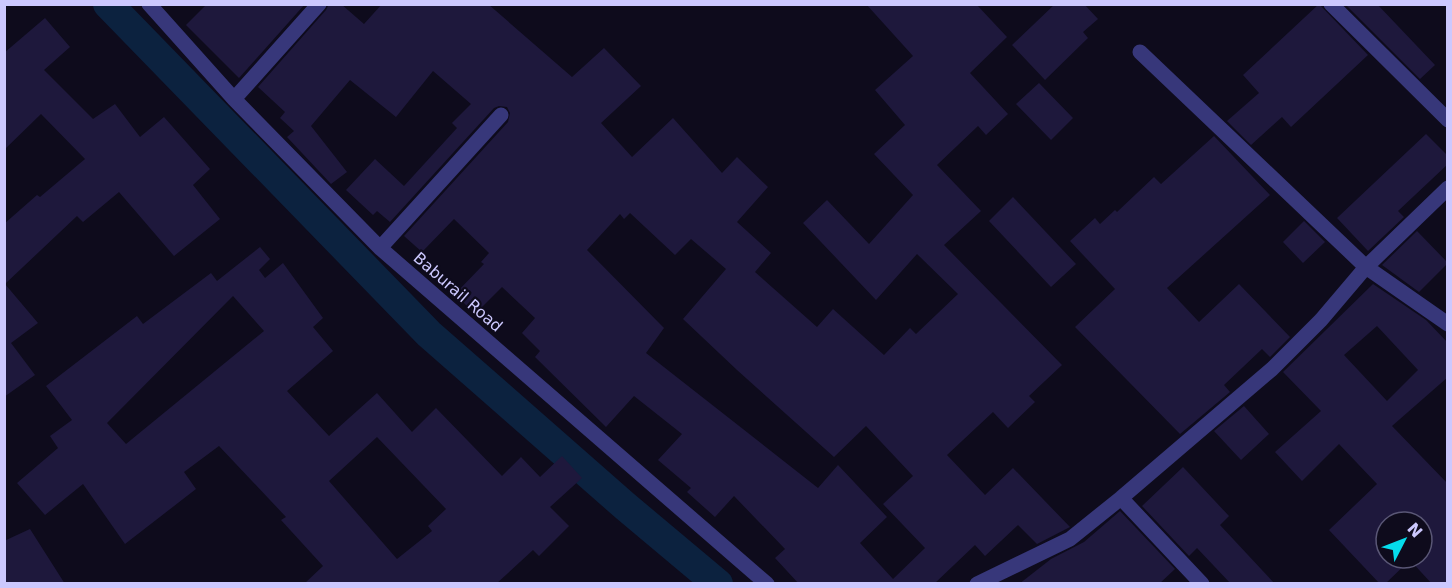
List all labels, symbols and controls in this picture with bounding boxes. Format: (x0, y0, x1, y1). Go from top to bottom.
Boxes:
street label: Baburail Road (410, 248, 506, 336)
north arrow (1374, 510, 1434, 570)
text: N (1403, 519, 1426, 542)

